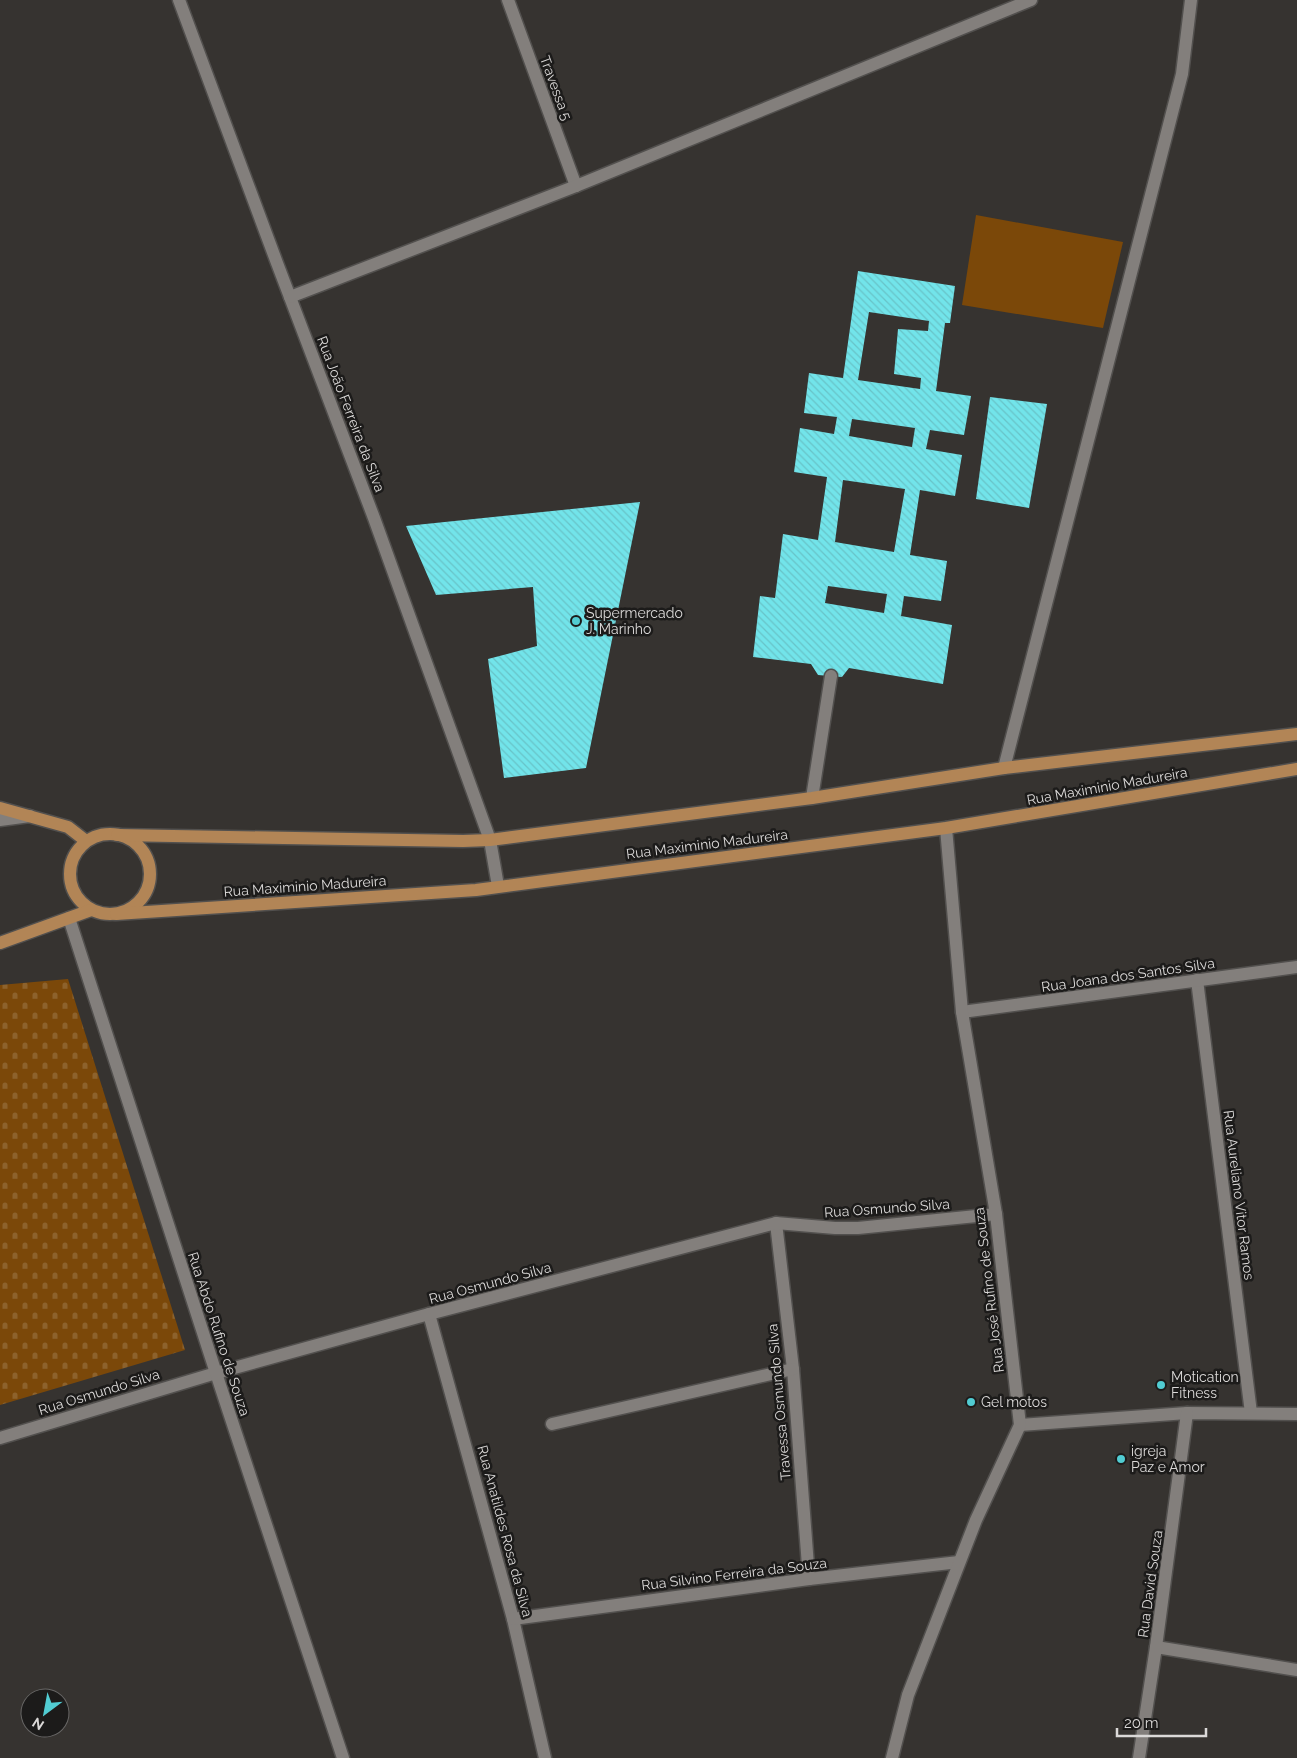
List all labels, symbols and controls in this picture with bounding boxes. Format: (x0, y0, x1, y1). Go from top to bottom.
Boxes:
street label: Travessa 5 (537, 54, 575, 123)
street label: Rua João Ferreira da Silva (314, 334, 388, 494)
place label: Supermercado J. Marinho (586, 605, 683, 637)
marker: Supermercado J. Marinho (570, 615, 582, 627)
street label: Rua Maximinio Madureira (1025, 764, 1189, 808)
street label: Rua Maximinio Madureira (625, 826, 789, 862)
street label: Rua Maximinio Madureira (223, 872, 387, 900)
street label: Rua Joana dos Santos Silva (1040, 955, 1216, 995)
street label: Rua Aureliano Vitor Ramos (1221, 1109, 1257, 1281)
street label: Rua Osmundo Silva (824, 1196, 950, 1220)
street label: Rua José Rufino de Souza (971, 1206, 1007, 1374)
street label: Rua Abdo Rufino de Souza (185, 1250, 253, 1418)
street label: Rua Osmundo Silva (427, 1259, 553, 1307)
street label: Travessa Osmundo Silva (764, 1323, 794, 1481)
street label: Rua Osmundo Silva (37, 1366, 161, 1418)
place label: Motication Fitness (1171, 1369, 1239, 1401)
marker: Motication Fitness (1155, 1379, 1167, 1391)
place label: Gel motos (981, 1394, 1047, 1410)
marker: Gel motos (965, 1396, 977, 1408)
street label: Rua Anatildes Rosa da Silva (474, 1443, 536, 1619)
place label: igreja Paz e Amor (1131, 1443, 1205, 1475)
marker: igreja Paz e Amor (1115, 1453, 1127, 1465)
street label: Rua David Souza (1135, 1529, 1165, 1639)
street label: Rua Silvino Ferreira da Souza (640, 1555, 828, 1593)
north arrow (20, 1688, 70, 1738)
scale bar (1117, 1706, 1206, 1738)
text: N (29, 1714, 47, 1734)
text: 20 m (1124, 1714, 1159, 1732)

